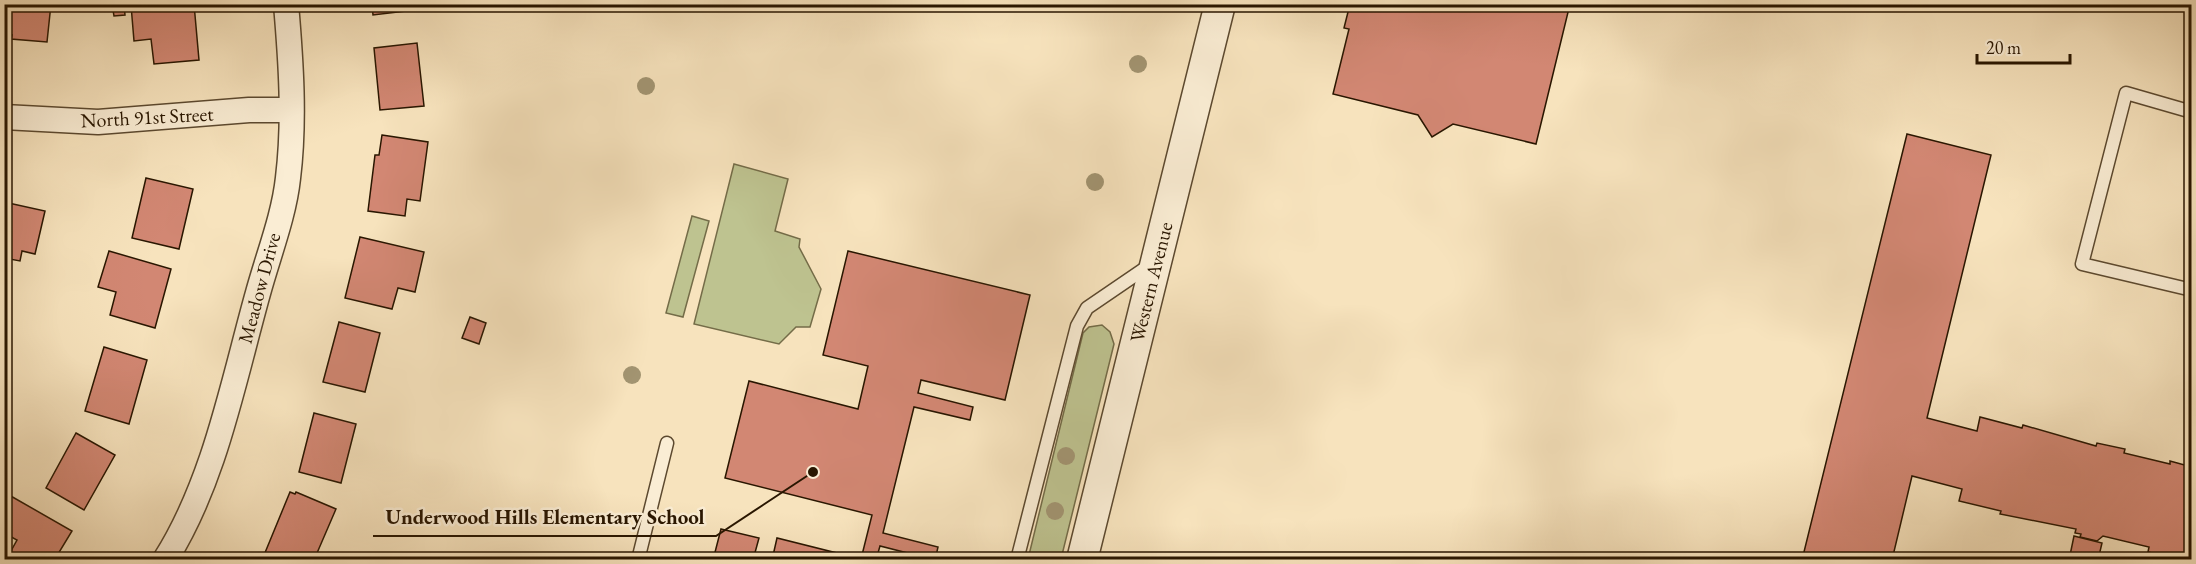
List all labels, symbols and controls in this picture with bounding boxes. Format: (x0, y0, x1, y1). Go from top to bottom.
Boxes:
scale bar (1977, 27, 2070, 65)
text: 20 m (1986, 36, 2021, 59)
street label: North 91st Street (80, 101, 215, 133)
street label: Western Avenue (1123, 219, 1179, 345)
street label: Meadow Drive (232, 230, 286, 346)
callout: Underwood Hills Elementary School (373, 497, 716, 536)
text: Underwood Hills Elementary School (386, 503, 704, 530)

